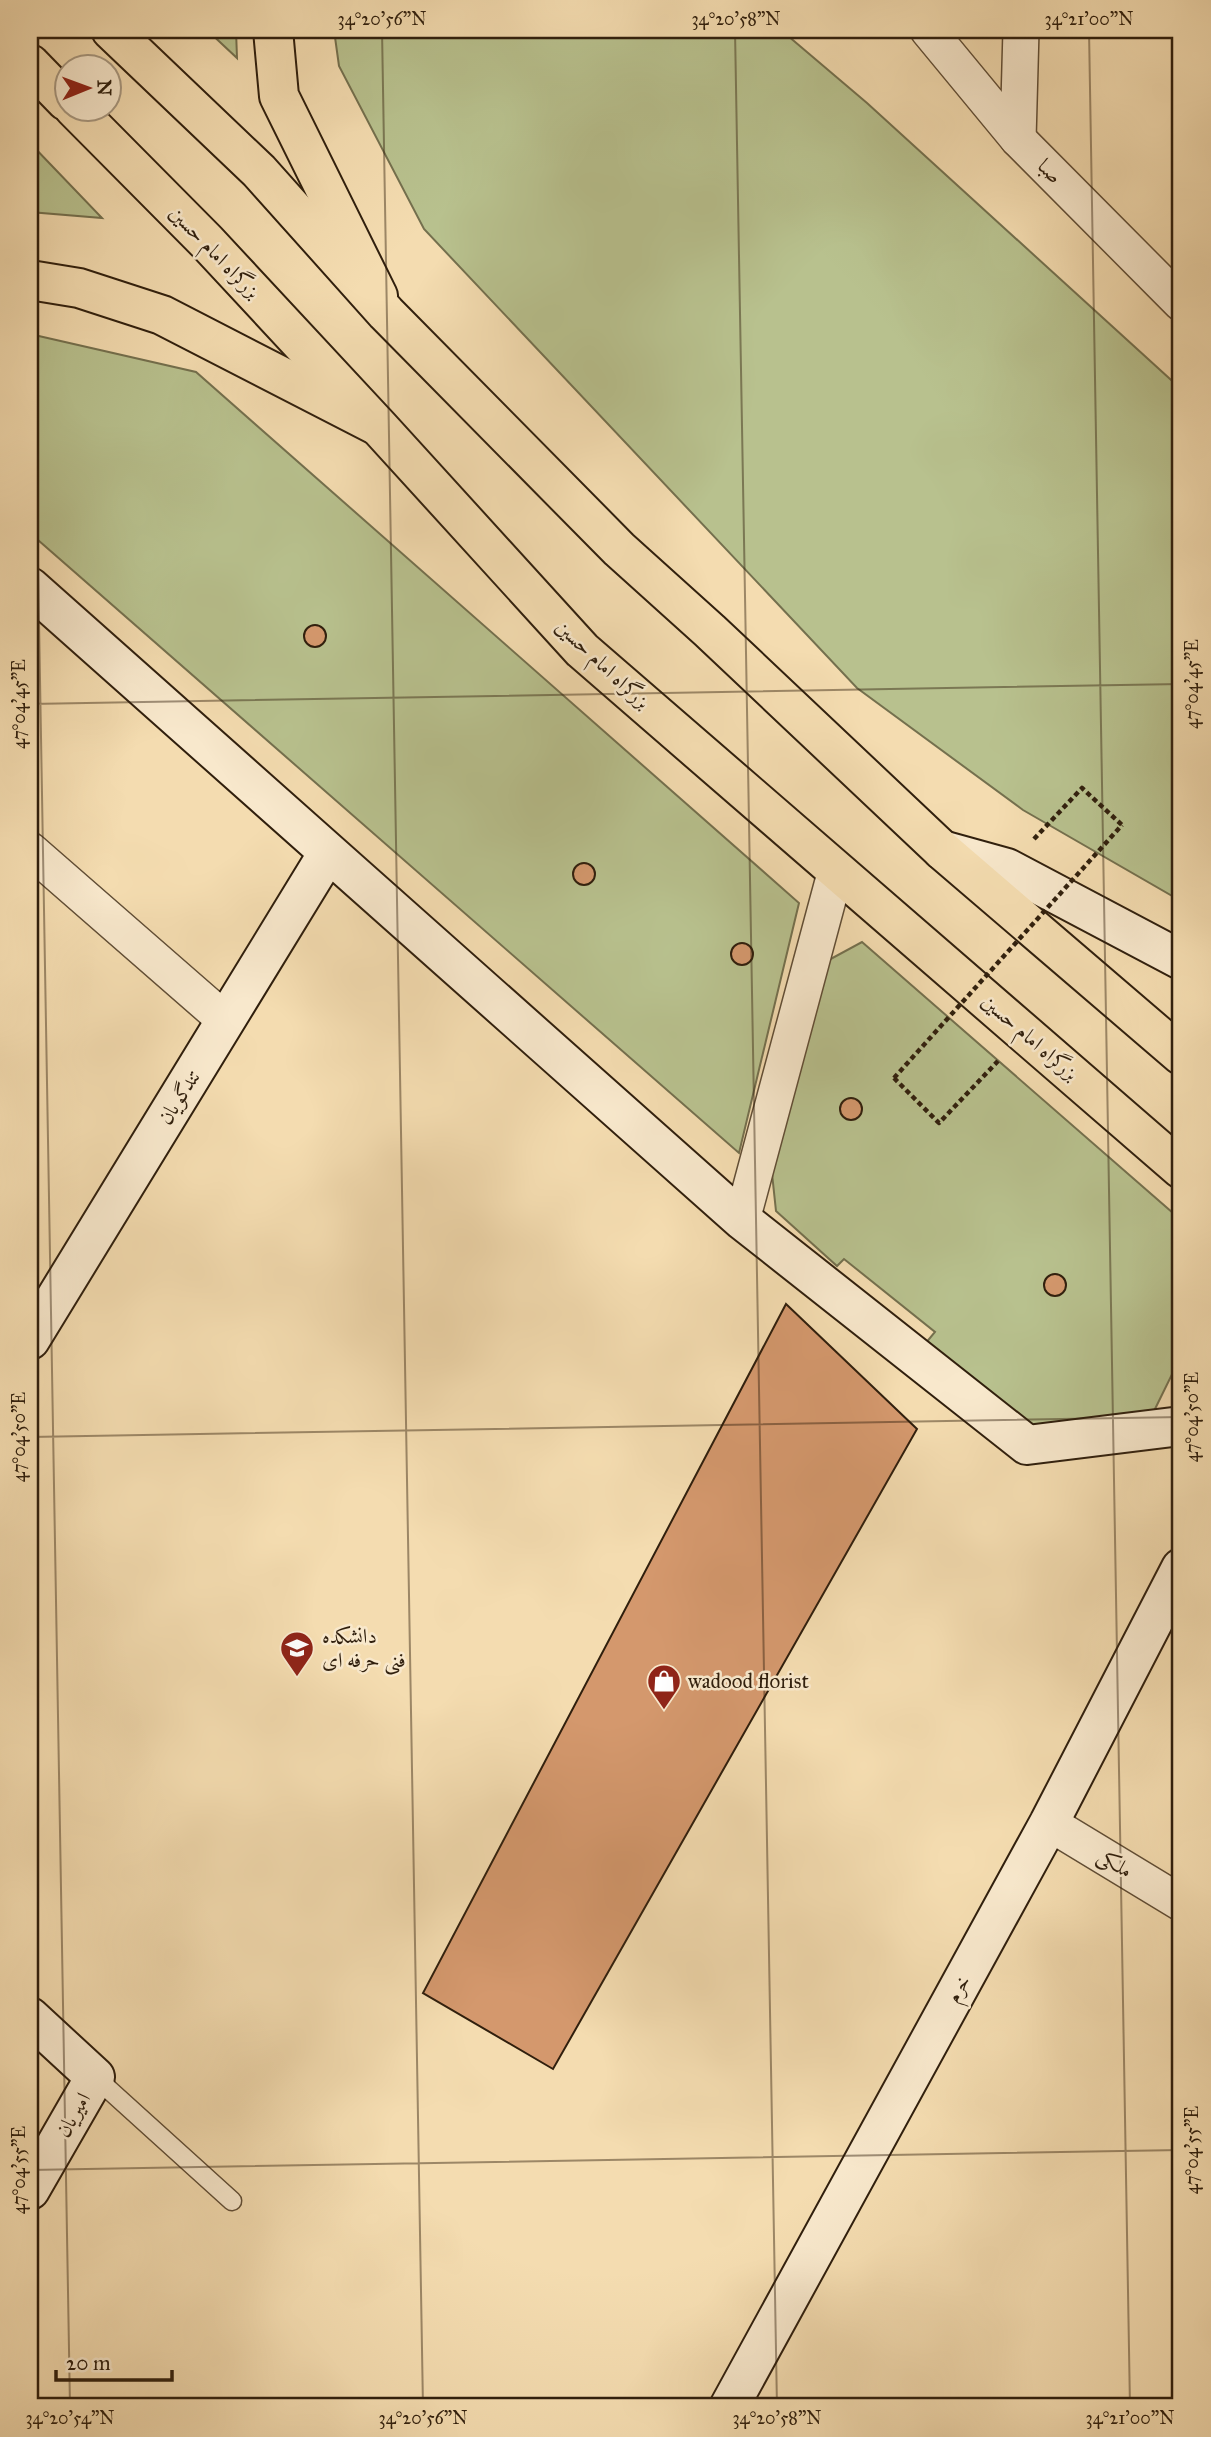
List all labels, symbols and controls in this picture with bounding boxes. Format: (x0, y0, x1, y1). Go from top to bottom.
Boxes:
text: 34°20'56"N (338, 8, 426, 30)
text: 34°20'58"N (691, 8, 781, 30)
text: 34°21'00"N (1045, 8, 1133, 30)
north arrow (52, 52, 122, 122)
text: N (93, 79, 116, 96)
street label: صبا (1032, 153, 1068, 189)
street label: بزرگراه امام حسین (160, 199, 267, 308)
street label: بزرگراه امام حسین (547, 613, 657, 718)
text: 47°04'45"E (1181, 639, 1203, 729)
text: 47°04'45"E (8, 659, 30, 749)
street label: بزرگراه امام حسین (973, 987, 1085, 1090)
street label: تندگویان (152, 1064, 206, 1130)
text: 47°04'50"E (1181, 1372, 1203, 1462)
text: 47°04'50"E (8, 1392, 30, 1482)
place label: دانشکده فنی حرفه ای (322, 1623, 406, 1675)
school or university icon: دانشکده فنی حرفه ای (278, 1629, 316, 1678)
shop icon: wadood florist (645, 1662, 683, 1711)
place label: wadood florist (688, 1668, 810, 1694)
street label: ملکی (1092, 1842, 1137, 1884)
street label: خرم (940, 1970, 981, 2010)
street label: امیریان (50, 2088, 96, 2142)
text: 47°04'55"E (1181, 2106, 1203, 2194)
text: 47°04'55"E (8, 2126, 30, 2214)
scale bar (56, 2339, 172, 2383)
text: 20 m (66, 2350, 111, 2376)
text: 34°20'54"N (25, 2407, 115, 2429)
text: 34°20'56"N (379, 2407, 467, 2429)
text: 34°20'58"N (732, 2407, 822, 2429)
text: 34°21'00"N (1086, 2407, 1174, 2429)

